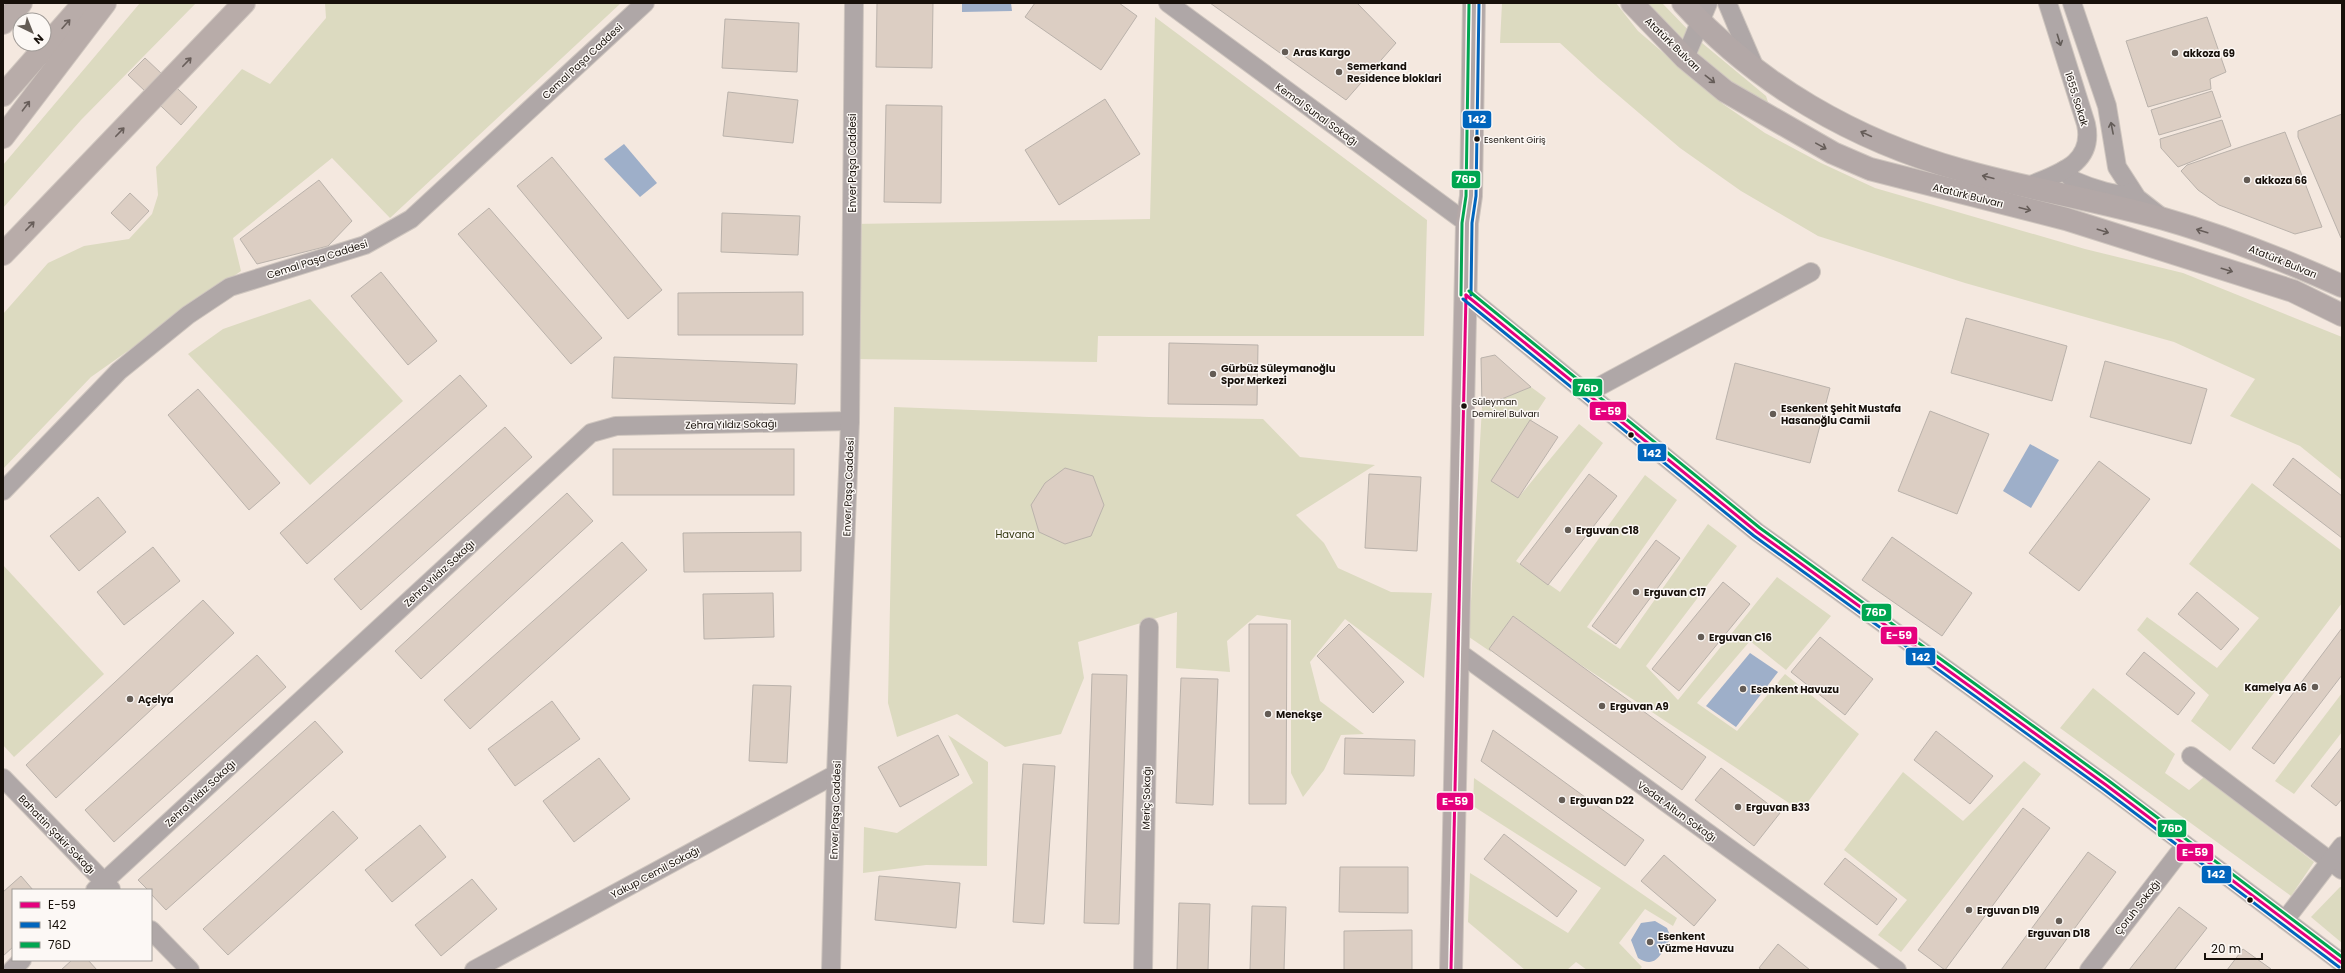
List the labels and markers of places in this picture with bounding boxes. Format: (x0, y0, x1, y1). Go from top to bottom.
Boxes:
place label: Aras Kargo (1293, 45, 1351, 60)
place label: akkoza 69 (2183, 46, 2235, 61)
marker: Aras Kargo (1280, 47, 1290, 57)
marker: akkoza 69 (2170, 48, 2180, 58)
place label: Semerkand Residence bloklari (1347, 59, 1442, 86)
marker: Semerkand Residence bloklari (1334, 67, 1344, 77)
marker: Esenkent Giriş (1472, 134, 1482, 144)
place label: Esenkent Giriş (1484, 134, 1546, 146)
place label: akkoza 66 (2255, 173, 2307, 188)
marker: akkoza 66 (2242, 175, 2252, 185)
place label: Gürbüz Süleymanoğlu Spor Merkezi (1221, 361, 1336, 388)
marker: Gürbüz Süleymanoğlu Spor Merkezi (1208, 369, 1218, 379)
place label: Süleyman Demirel Bulvarı (1472, 396, 1539, 420)
marker: Süleyman Demirel Bulvarı (1459, 401, 1469, 411)
place label: Esenkent Şehit Mustafa Hasanoğlu Camii (1781, 401, 1901, 428)
marker: Esenkent Şehit Mustafa Hasanoğlu Camii (1768, 409, 1778, 419)
unlabelled marker (1626, 430, 1636, 440)
place label: Erguvan C18 (1576, 523, 1639, 538)
marker: Erguvan C18 (1563, 525, 1573, 535)
place label: Erguvan C17 (1644, 585, 1707, 600)
marker: Erguvan C17 (1631, 587, 1641, 597)
place label: Erguvan C16 (1709, 630, 1772, 645)
marker: Erguvan C16 (1696, 632, 1706, 642)
place label: Kamelya A6 (2245, 680, 2307, 695)
place label: Esenkent Havuzu (1751, 682, 1839, 697)
marker: Kamelya A6 (2310, 682, 2320, 692)
marker: Esenkent Havuzu (1738, 684, 1748, 694)
place label: Açelya (138, 692, 174, 707)
marker: Açelya (125, 694, 135, 704)
place label: Erguvan A9 (1610, 699, 1669, 714)
marker: Erguvan A9 (1597, 701, 1607, 711)
place label: Menekşe (1276, 707, 1322, 722)
marker: Menekşe (1263, 709, 1273, 719)
place label: Erguvan D22 (1570, 793, 1634, 808)
marker: Erguvan D22 (1557, 795, 1567, 805)
place label: Erguvan B33 (1746, 800, 1810, 815)
marker: Erguvan B33 (1733, 802, 1743, 812)
unlabelled marker (2245, 895, 2255, 905)
place label: Erguvan D19 (1977, 903, 2039, 918)
marker: Erguvan D19 (1964, 905, 1974, 915)
marker: Erguvan D18 (2054, 916, 2064, 926)
place label: Erguvan D18 (2028, 926, 2090, 941)
place label: Esenkent Yüzme Havuzu (1658, 929, 1734, 956)
marker: Esenkent Yüzme Havuzu (1645, 937, 1655, 947)

